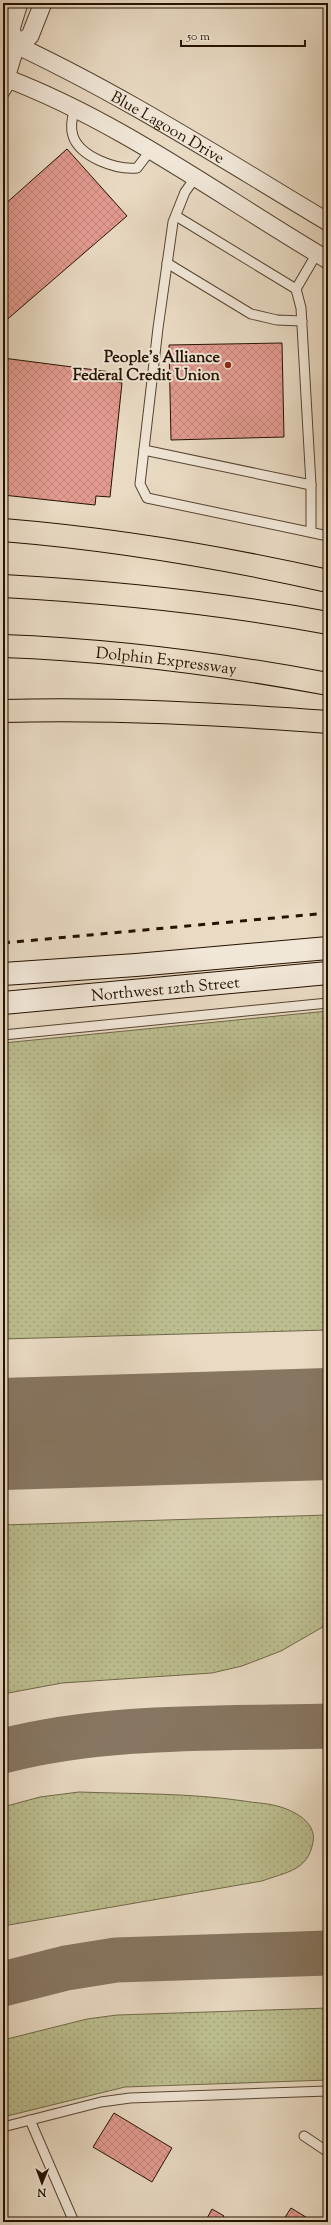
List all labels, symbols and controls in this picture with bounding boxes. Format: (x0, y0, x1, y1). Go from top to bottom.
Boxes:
scale bar (181, 22, 305, 48)
text: 50 m (186, 28, 210, 46)
street label: Blue Lagoon Drive (106, 87, 228, 171)
place label: People’s Alliance Federal Credit Union (73, 347, 221, 388)
marker: People’s Alliance Federal Credit Union (223, 360, 233, 370)
street label: Dolphin Expressway (95, 643, 238, 682)
street label: Northwest 12th Street (90, 972, 241, 1009)
north arrow (22, 2163, 62, 2203)
text: N (37, 2184, 47, 2200)

